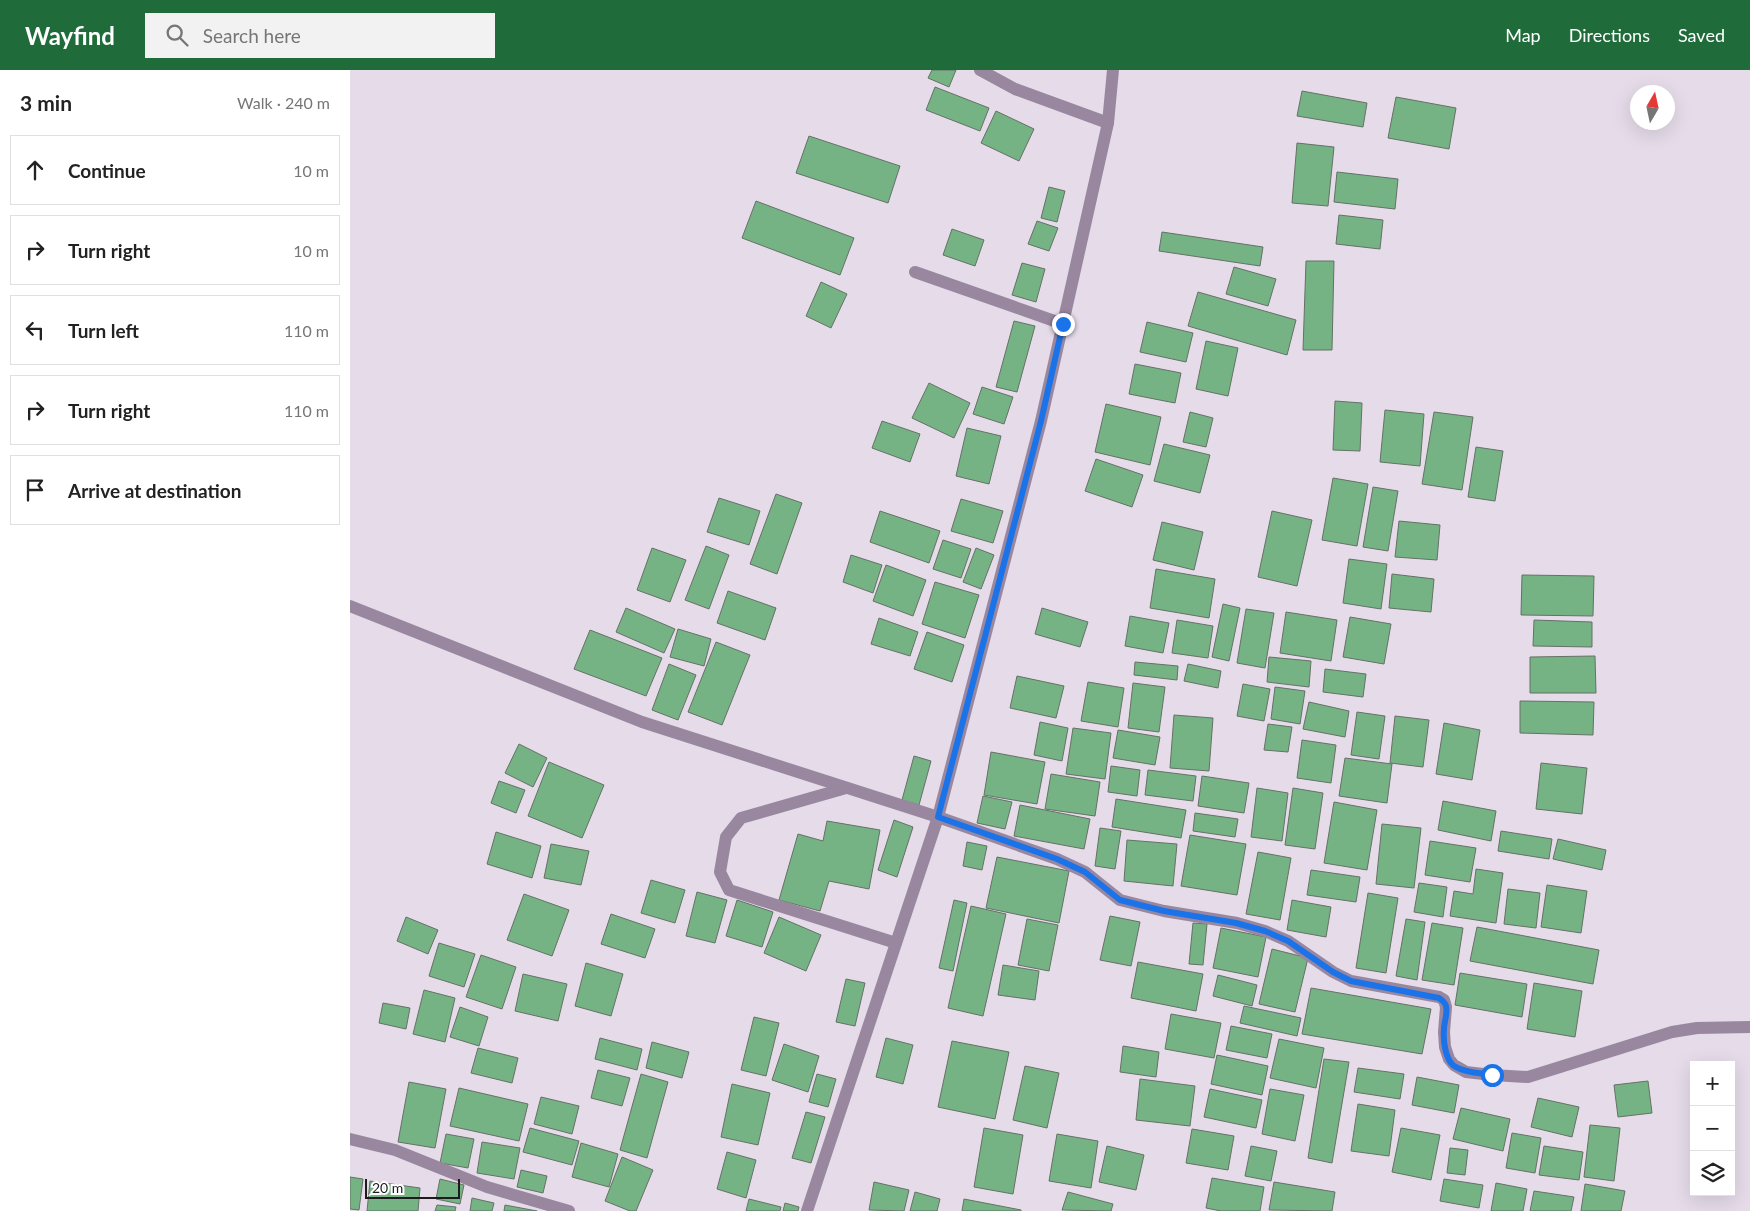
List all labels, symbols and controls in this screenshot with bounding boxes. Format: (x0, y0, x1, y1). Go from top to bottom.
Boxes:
search box (145, 13, 495, 58)
text: Wayfind (25, 21, 115, 50)
icon: search (163, 21, 191, 49)
text: Search here (203, 24, 301, 47)
text: Map (1505, 24, 1541, 46)
text: Directions (1569, 24, 1650, 46)
text: Saved (1678, 24, 1725, 46)
north arrow (1630, 85, 1675, 130)
text: 3 min (20, 90, 72, 115)
text: Walk · 240 m (237, 93, 330, 112)
icon: ahead (21, 156, 49, 184)
text: Continue (68, 159, 146, 182)
text: 10 m (293, 161, 329, 180)
icon: right (21, 236, 49, 264)
text: Turn right (68, 239, 150, 262)
text: 10 m (293, 241, 329, 260)
route end (1052, 313, 1075, 336)
icon: left (21, 316, 49, 344)
text: Turn left (68, 319, 139, 342)
text: 110 m (284, 321, 329, 340)
icon: right (21, 396, 49, 424)
text: Turn right (68, 399, 150, 422)
text: 110 m (284, 401, 329, 420)
icon: arrive (21, 476, 49, 504)
text: Arrive at destination (68, 479, 241, 502)
map controls (1690, 1061, 1735, 1196)
button: + (1690, 1061, 1735, 1106)
route start (1481, 1064, 1504, 1087)
button: − (1690, 1106, 1735, 1151)
button: layers (1690, 1151, 1735, 1196)
scale bar (365, 1176, 460, 1199)
text: 20 m (372, 1179, 403, 1196)

